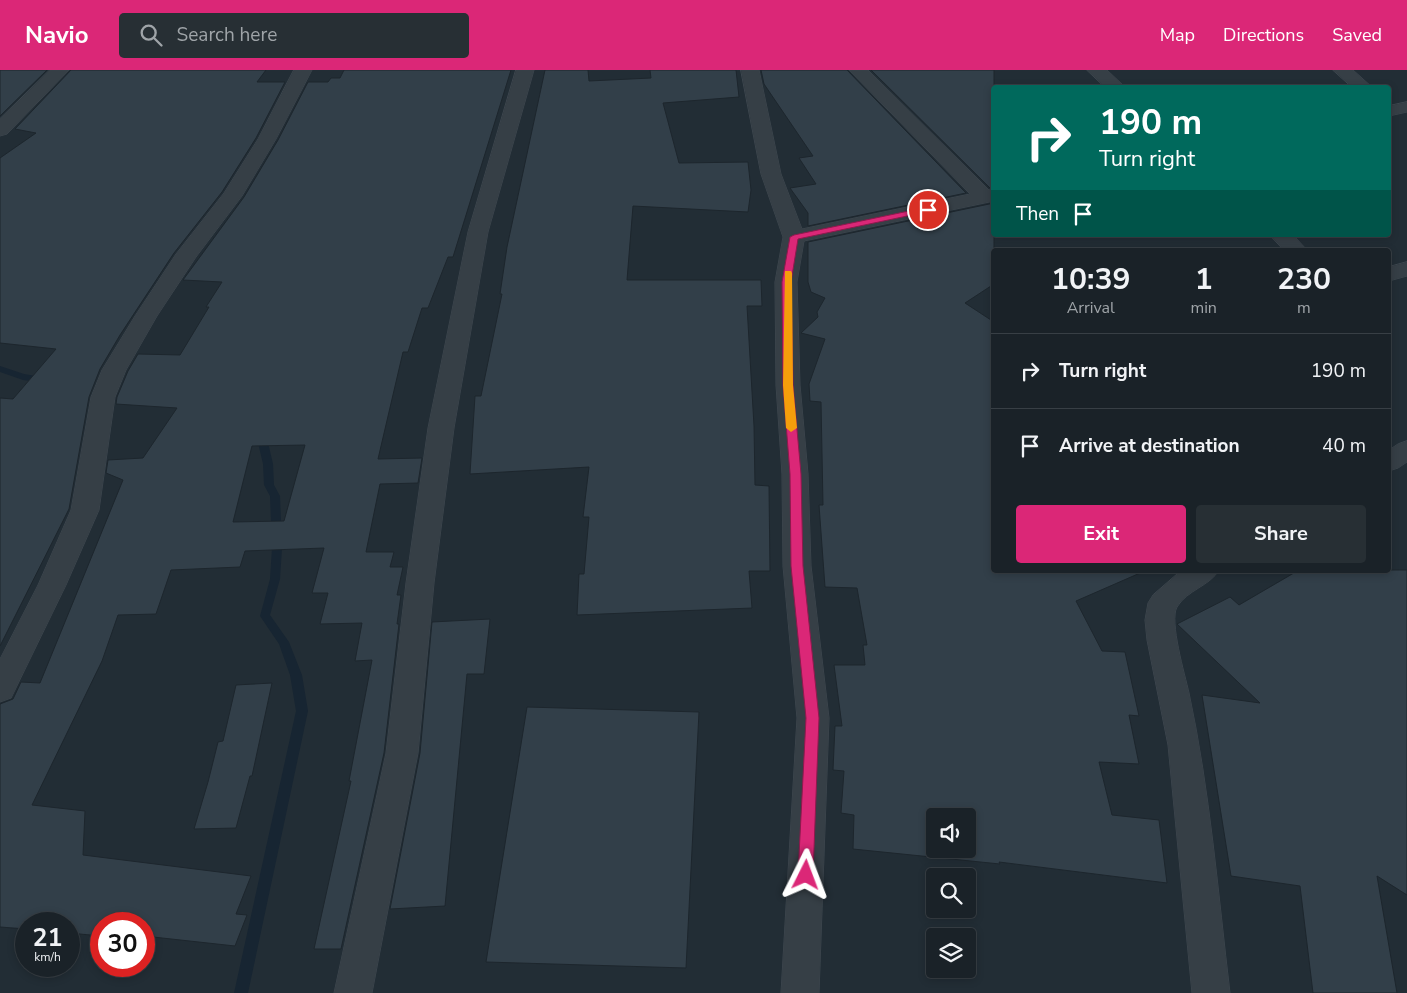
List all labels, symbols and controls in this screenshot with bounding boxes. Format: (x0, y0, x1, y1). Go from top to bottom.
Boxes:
search box (119, 13, 469, 58)
text: Navio (25, 19, 89, 51)
icon: search (137, 21, 165, 49)
text: Search here (177, 22, 277, 48)
text: Map (1160, 23, 1195, 47)
text: Directions (1223, 23, 1304, 47)
text: Saved (1332, 23, 1382, 47)
text: 190 m (1099, 99, 1202, 146)
icon: right (1016, 105, 1081, 170)
text: Turn right (1099, 144, 1195, 174)
pin (907, 189, 949, 231)
icon: arrive (914, 196, 942, 224)
icon: arrive (1069, 200, 1097, 228)
text: Then (1016, 201, 1059, 227)
text: 10:39 (1051, 259, 1130, 300)
text: 1 (1195, 259, 1213, 300)
text: 230 (1277, 259, 1331, 300)
text: Arrival (1067, 297, 1115, 319)
text: min (1190, 297, 1217, 319)
text: m (1297, 297, 1311, 319)
icon: right (1016, 357, 1044, 385)
text: Turn right (1059, 358, 1146, 384)
text: 190 m (1311, 358, 1366, 384)
icon: arrive (1016, 432, 1044, 460)
text: Arrive at destination (1059, 433, 1240, 459)
text: 40 m (1322, 433, 1366, 459)
button: Exit (1016, 505, 1186, 563)
button: Share (1196, 505, 1366, 563)
map controls (926, 808, 976, 978)
button: sound (926, 808, 976, 858)
position arrow (779, 848, 831, 900)
button: search (926, 868, 976, 918)
speed limit sign: 30 (90, 912, 155, 977)
text: 21 (32, 921, 63, 955)
button: layers (926, 928, 976, 978)
text: km/h (34, 949, 61, 965)

